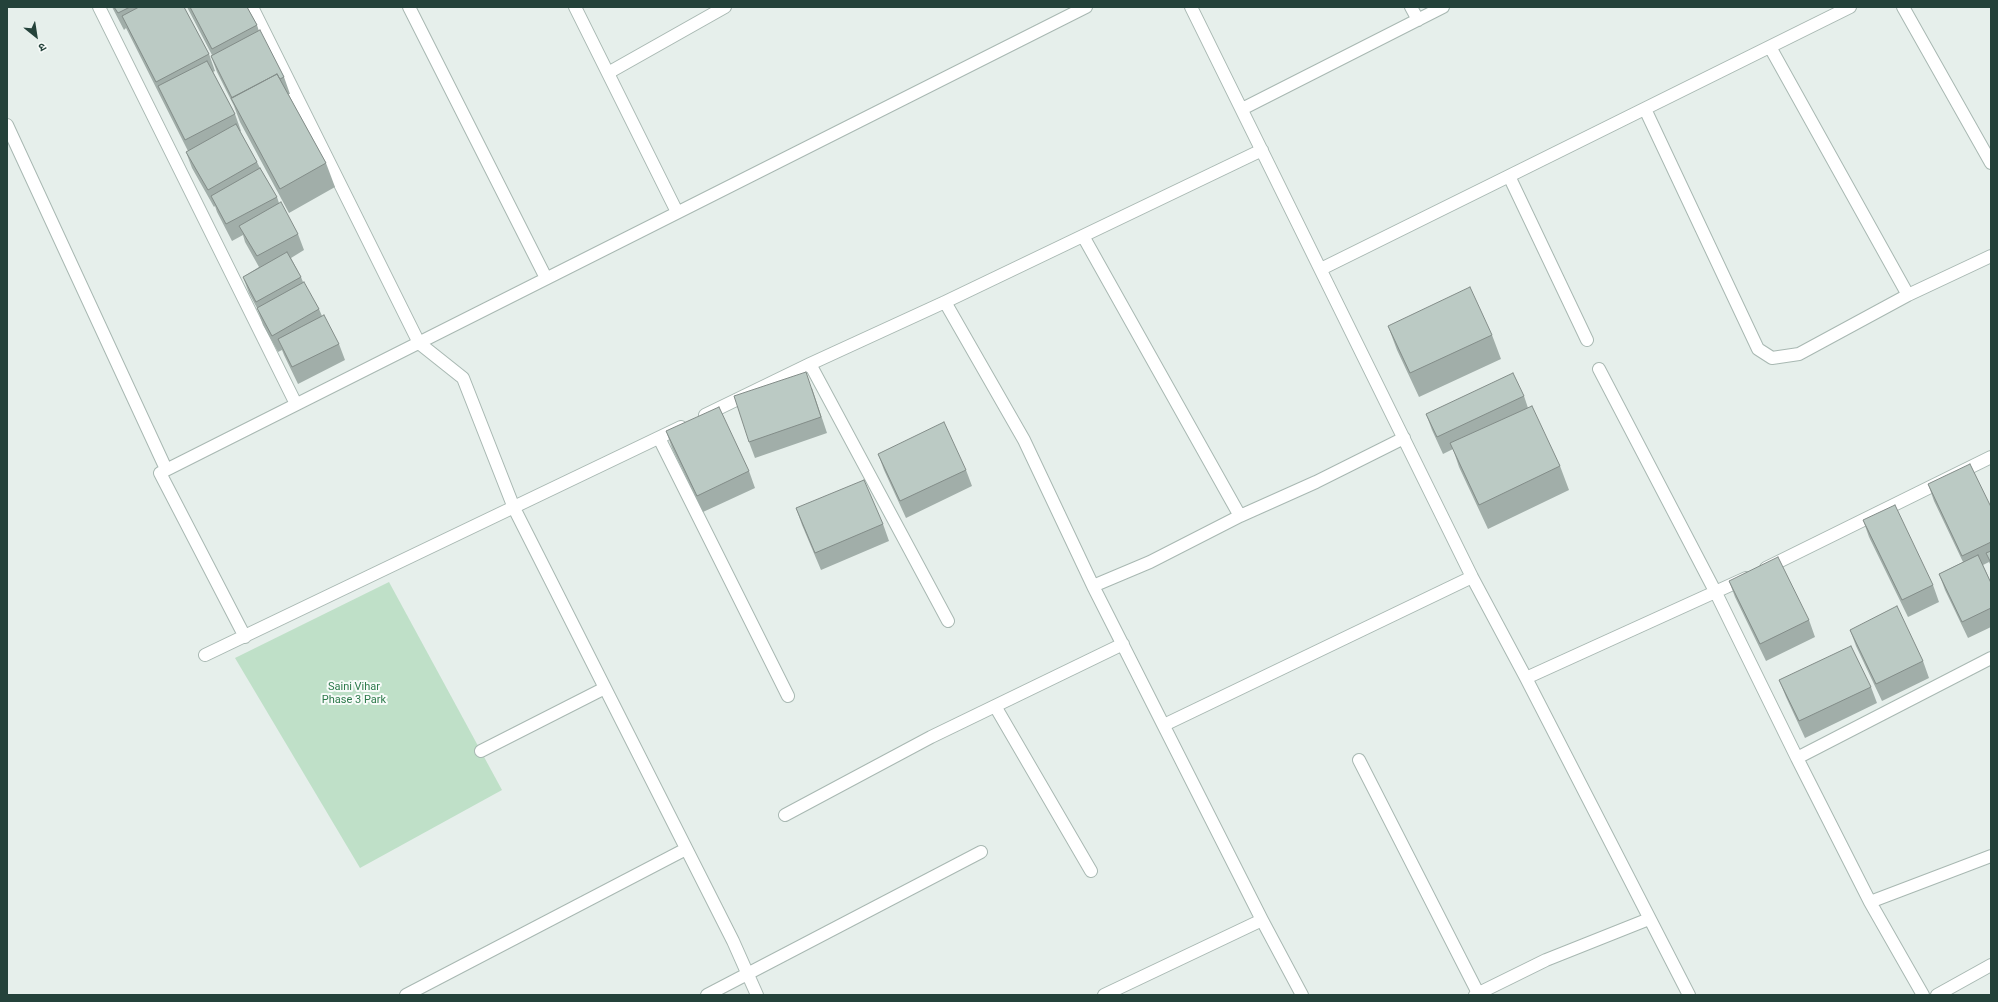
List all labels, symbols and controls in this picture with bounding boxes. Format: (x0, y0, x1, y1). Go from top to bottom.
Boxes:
north arrow (16, 16, 56, 56)
text: उ (36, 40, 48, 54)
park label: Saini Vihar Phase 3 Park (322, 680, 386, 706)

